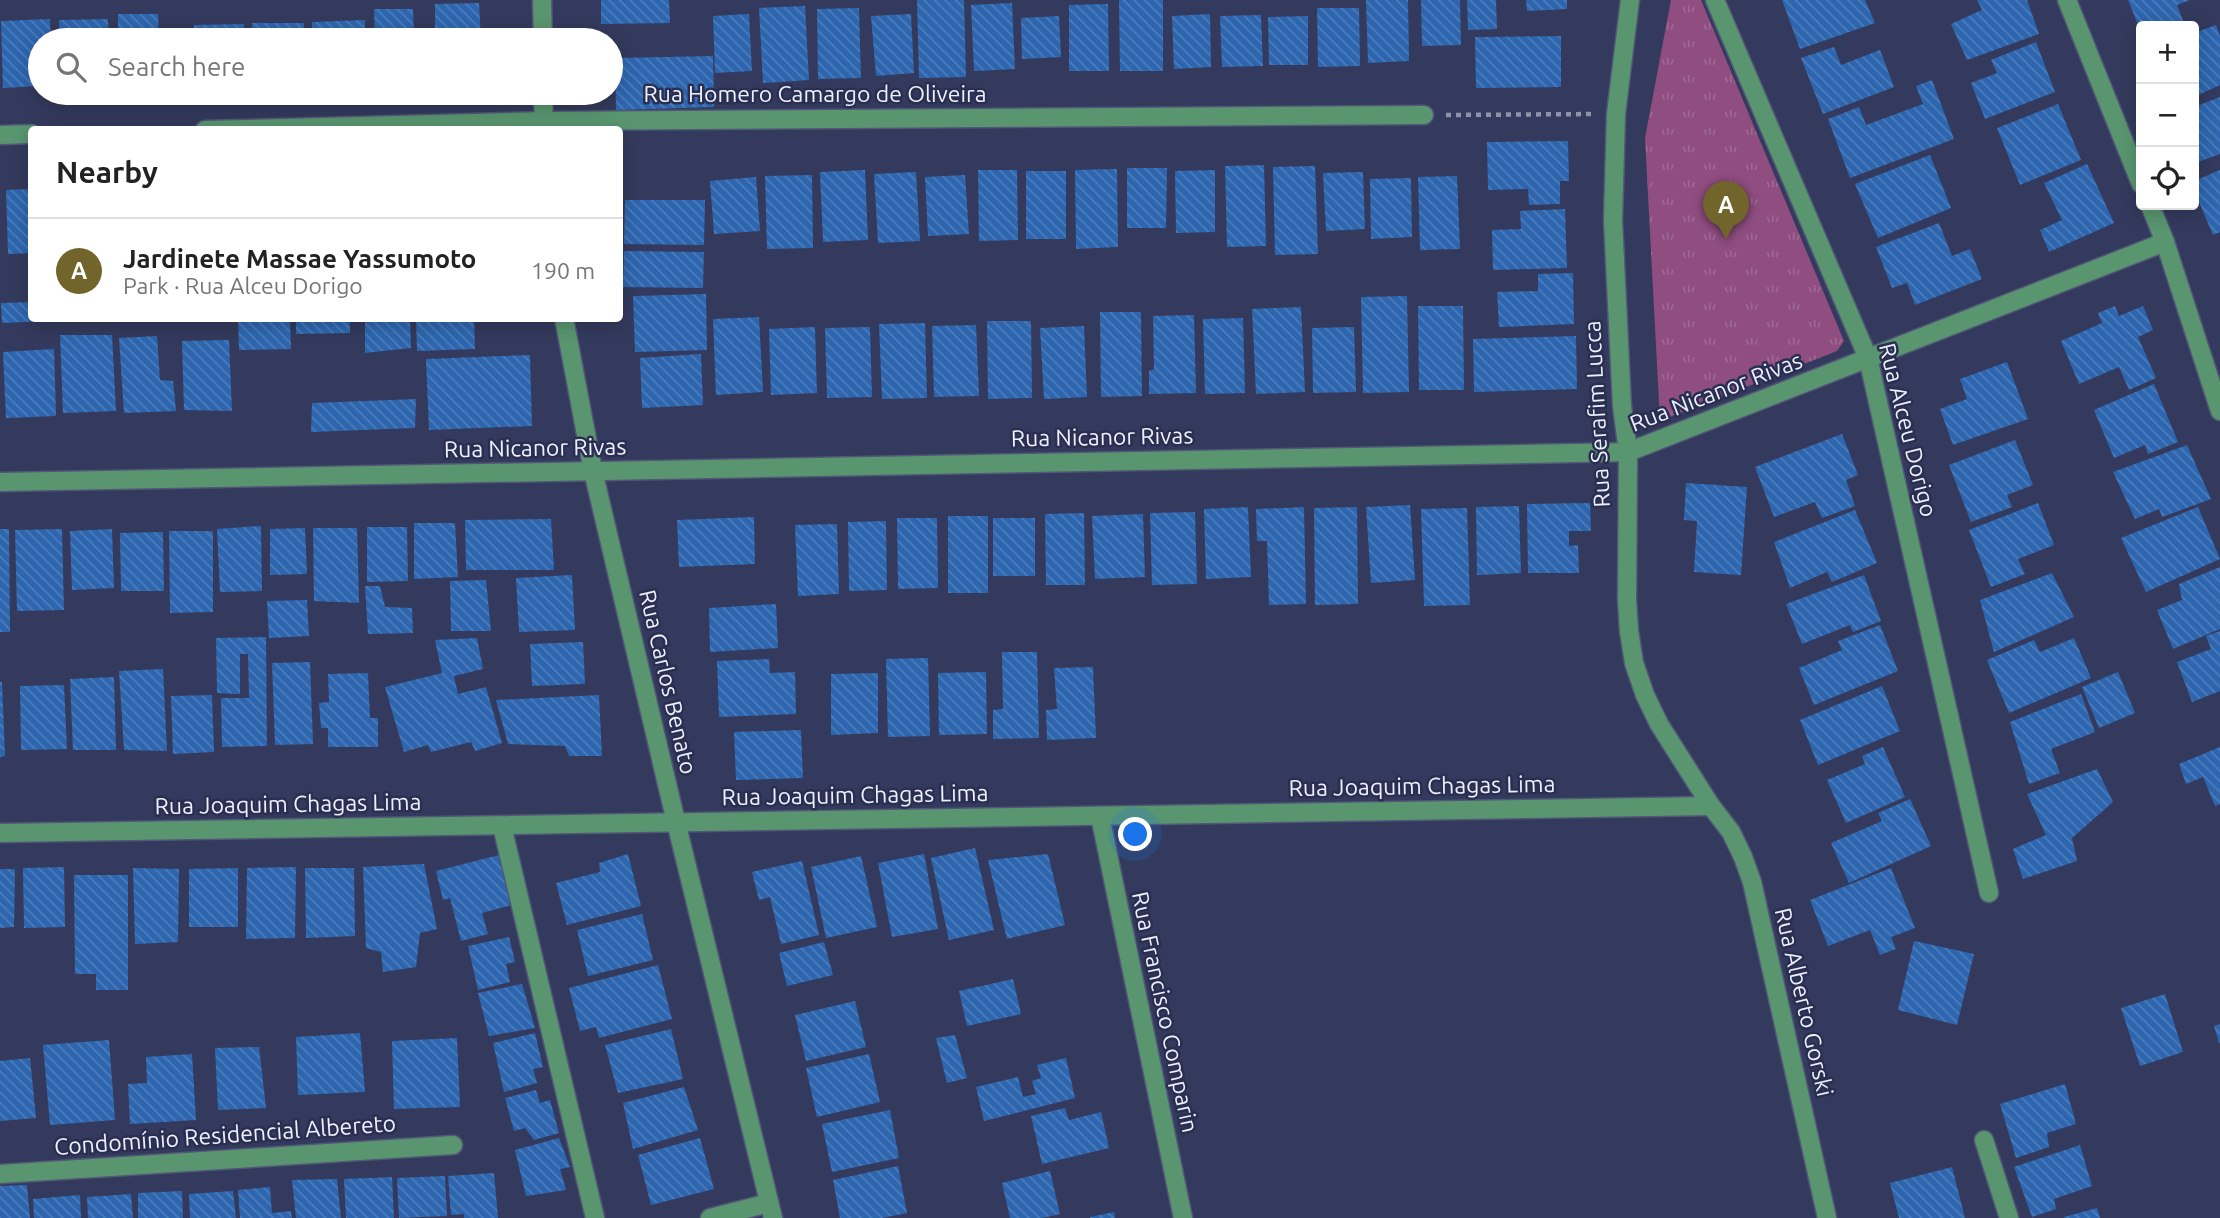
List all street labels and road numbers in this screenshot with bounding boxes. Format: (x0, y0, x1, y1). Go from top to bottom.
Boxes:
street label: Rua Homero Camargo de Oliveira (643, 81, 987, 106)
street label: Rua Serafim Lucca (1579, 320, 1614, 508)
street label: Rua Alceu Dorigo (1875, 341, 1942, 519)
street label: Rua Nicanor Rivas (1626, 347, 1805, 436)
street label: Rua Nicanor Rivas (1011, 422, 1193, 451)
street label: Rua Nicanor Rivas (444, 433, 626, 462)
street label: Rua Carlos Benato (635, 587, 702, 777)
street label: Rua Joaquim Chagas Lima (1288, 771, 1556, 800)
street label: Rua Joaquim Chagas Lima (721, 780, 989, 809)
street label: Rua Joaquim Chagas Lima (154, 789, 422, 818)
street label: Rua Francisco Comparin (1128, 889, 1203, 1135)
street label: Rua Alberto Gorski (1771, 905, 1838, 1099)
street label: Condomínio Residencial Albereto (53, 1110, 397, 1159)

